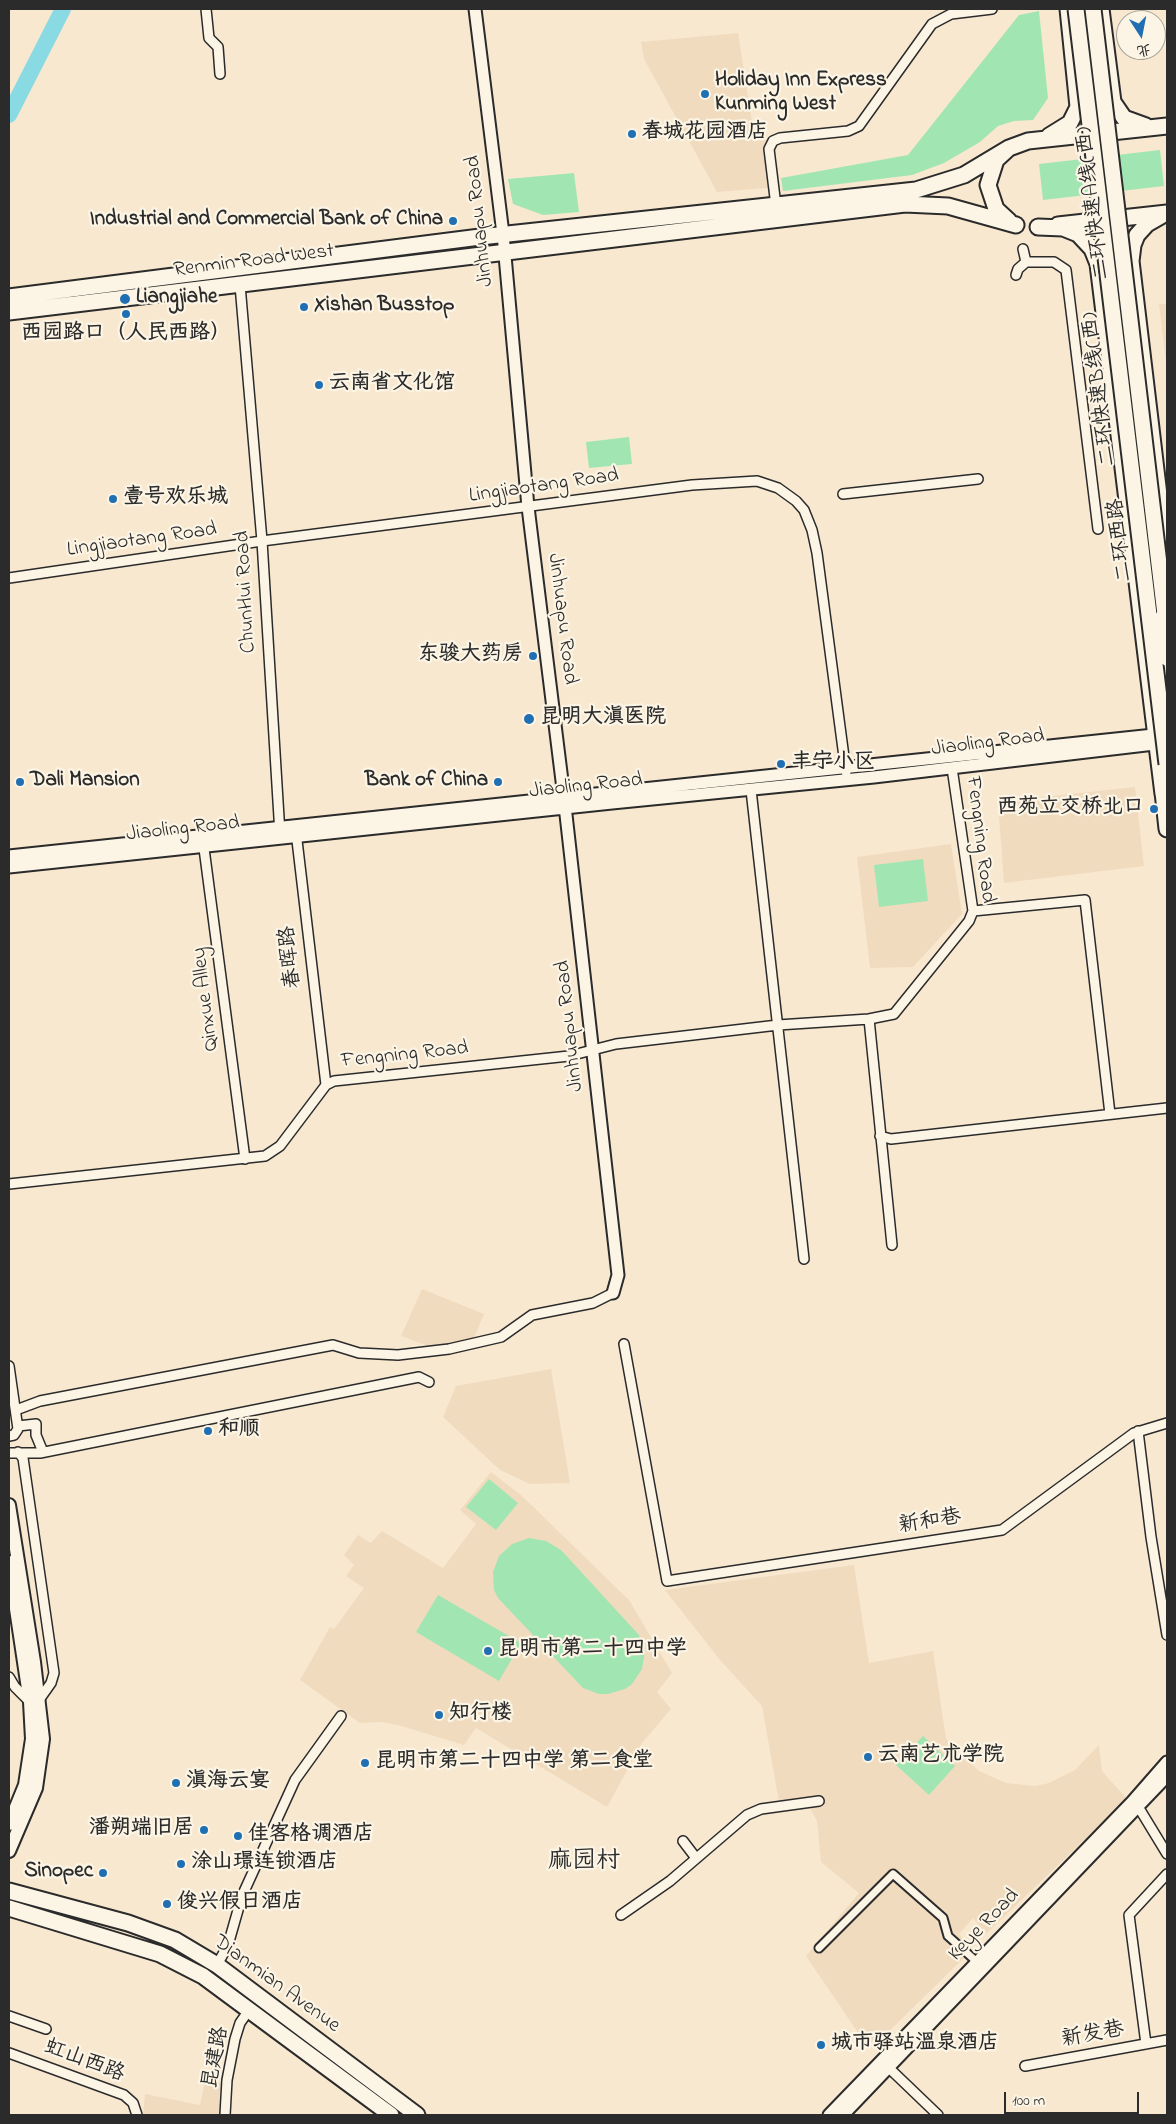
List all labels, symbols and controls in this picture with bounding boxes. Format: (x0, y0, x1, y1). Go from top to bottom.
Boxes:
north arrow (1116, 10, 1166, 60)
text: 北 (1135, 38, 1153, 61)
place label: Holiday Inn Express Kunming West (715, 69, 887, 119)
marker: Holiday Inn Express Kunming West (699, 88, 711, 100)
place label: 春城花园酒店 (642, 121, 768, 147)
street label: 二环快速A线(西) (1073, 125, 1117, 281)
marker: 春城花园酒店 (626, 128, 638, 140)
street label: Jinhuapu Road (462, 154, 500, 288)
place label: Industrial and Commercial Bank of China (90, 208, 443, 234)
marker: Industrial and Commercial Bank of China (447, 215, 459, 227)
street label: Renmin Road West (172, 240, 336, 284)
place label: Liangjiahe (136, 286, 217, 312)
marker: Liangjiahe (118, 292, 132, 306)
place label: Xishan Busstop (314, 294, 454, 320)
marker: Xishan Busstop (298, 301, 310, 313)
marker: 西园路口（人民西路） (120, 308, 132, 320)
street label: 二环快速B线(西) (1079, 310, 1123, 468)
place label: 西园路口（人民西路） (21, 322, 231, 348)
place label: 云南省文化馆 (329, 372, 455, 398)
marker: 云南省文化馆 (313, 379, 325, 391)
street label: Lingjiaotang Road (468, 464, 620, 510)
place label: 壹号欢乐城 (123, 486, 228, 512)
marker: 壹号欢乐城 (107, 493, 119, 505)
street label: 二环西路 (1104, 497, 1140, 583)
street label: Lingjiaotang Road (66, 518, 218, 564)
street label: ChunHui Road (231, 530, 263, 654)
street label: Jinhuapu Road (540, 552, 582, 686)
place label: 东骏大药房 (418, 643, 523, 669)
marker: 东骏大药房 (527, 650, 539, 662)
place label: 昆明大滇医院 (540, 706, 666, 732)
marker: 昆明大滇医院 (522, 712, 536, 726)
street label: Jiaoling Road (930, 725, 1046, 763)
place label: 丰宁小区 (791, 751, 875, 777)
marker: 丰宁小区 (775, 758, 787, 770)
place label: Dali Mansion (30, 769, 139, 795)
place label: Bank of China (365, 769, 488, 795)
street label: Jiaoling Road (528, 769, 644, 805)
street label: Fengning Road (959, 775, 999, 905)
marker: Dali Mansion (14, 776, 26, 788)
marker: Bank of China (492, 776, 504, 788)
place label: 西苑立交桥北口 (997, 796, 1144, 822)
marker: 西苑立交桥北口 (1148, 803, 1160, 815)
street label: Jiaoling Road (125, 812, 241, 848)
street label: 春晖路 (276, 924, 308, 990)
street label: Qinxue Alley (188, 945, 226, 1053)
street label: Jinhuapu Road (552, 959, 590, 1093)
street label: Fengning Road (340, 1037, 470, 1075)
place label: 和顺 (218, 1418, 260, 1444)
marker: 和顺 (202, 1425, 214, 1437)
street label: 新和巷 (897, 1506, 963, 1540)
place label: 昆明市第二十四中学 (498, 1638, 687, 1664)
marker: 昆明市第二十四中学 (482, 1645, 494, 1657)
place label: 知行楼 (449, 1702, 512, 1728)
marker: 知行楼 (433, 1709, 445, 1721)
place label: 云南艺术学院 (878, 1744, 1004, 1770)
place label: 昆明市第二十四中学 第二食堂 (375, 1750, 653, 1776)
marker: 云南艺术学院 (862, 1751, 874, 1763)
marker: 昆明市第二十四中学 第二食堂 (359, 1757, 371, 1769)
place label: 滇海云宴 (186, 1770, 270, 1796)
marker: 滇海云宴 (170, 1777, 182, 1789)
place label: 潘朔端旧居 (89, 1817, 194, 1843)
place label: 佳客格调酒店 (248, 1823, 374, 1849)
marker: 潘朔端旧居 (198, 1824, 210, 1836)
marker: 佳客格调酒店 (232, 1830, 244, 1842)
district label: 麻园村 (548, 1849, 620, 1877)
place label: 涂山璟连锁酒店 (191, 1851, 338, 1877)
marker: 涂山璟连锁酒店 (175, 1858, 187, 1870)
place label: Sinopec (24, 1860, 93, 1886)
marker: Sinopec (97, 1867, 109, 1879)
street label: Keye Road (944, 1884, 1026, 1968)
place label: 俊兴假日酒店 (177, 1891, 303, 1917)
marker: 俊兴假日酒店 (161, 1898, 173, 1910)
street label: Dianmian Avenue (208, 1931, 344, 2039)
street label: 新发巷 (1060, 2018, 1126, 2054)
street label: 昆建路 (199, 2025, 235, 2091)
place label: 城市驿站温泉酒店 (831, 2032, 999, 2058)
street label: 虹山西路 (40, 2035, 128, 2089)
marker: 城市驿站温泉酒店 (815, 2039, 827, 2051)
scale bar (1006, 2082, 1141, 2114)
text: 100 m (1012, 2090, 1045, 2112)

